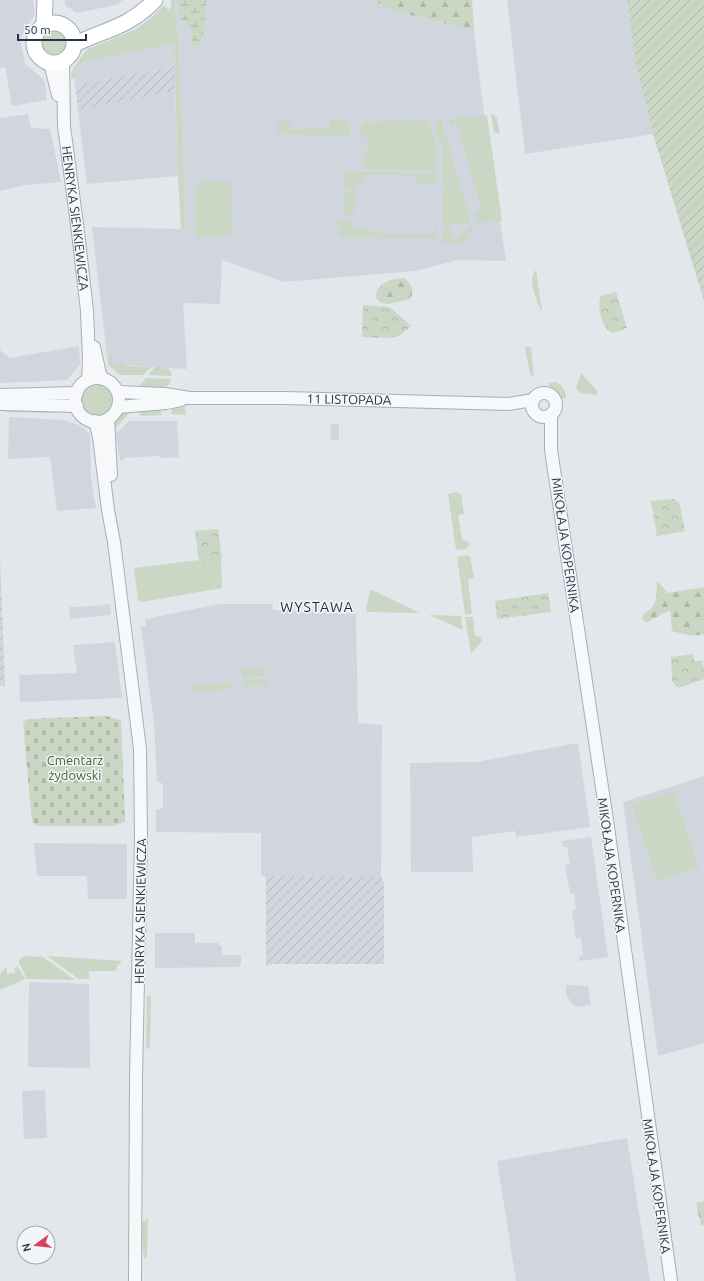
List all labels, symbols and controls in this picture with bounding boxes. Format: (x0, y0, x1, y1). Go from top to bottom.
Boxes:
scale bar (18, 16, 86, 42)
text: 50 m (24, 23, 51, 36)
street label: HENRYKA SIENKIEWICZA (60, 145, 92, 292)
street label: 11 LISTOPADA (307, 391, 392, 407)
street label: MIKOŁAJA KOPERNIKA (550, 477, 582, 614)
district label: WYSTAWA (280, 599, 354, 615)
park label: Cmentarz żydowski (47, 753, 103, 782)
street label: MIKOŁAJA KOPERNIKA (596, 797, 628, 934)
street label: HENRYKA SIENKIEWICZA (132, 838, 148, 984)
street label: MIKOŁAJA KOPERNIKA (641, 1118, 673, 1255)
north arrow (16, 1225, 56, 1265)
text: N (19, 1242, 33, 1253)

